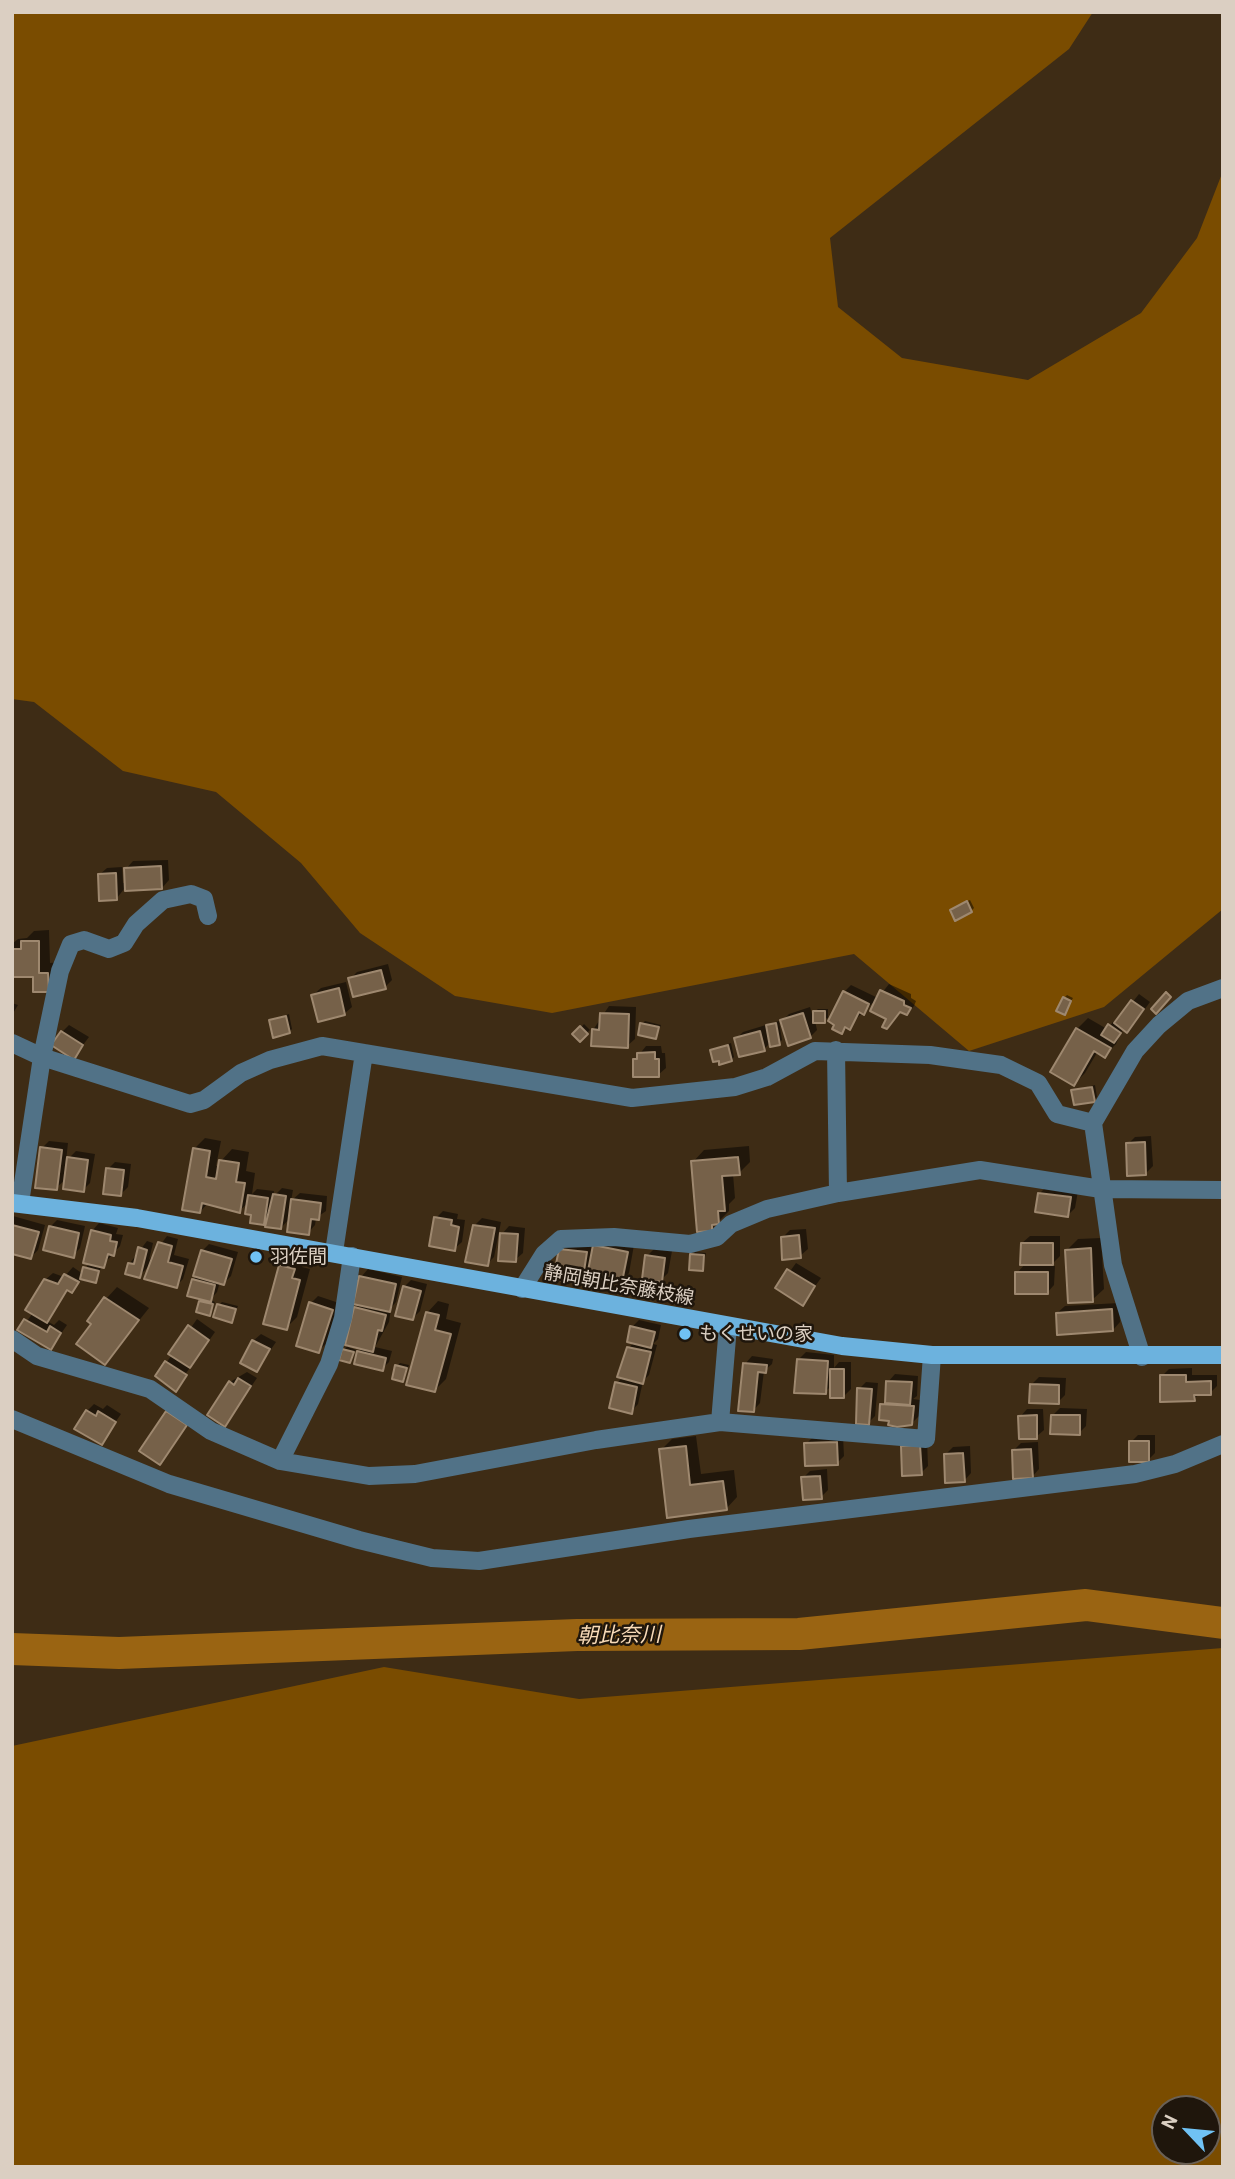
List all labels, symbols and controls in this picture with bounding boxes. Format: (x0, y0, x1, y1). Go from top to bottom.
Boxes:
place label: 羽佐間 (270, 1246, 327, 1268)
marker: 羽佐間 (248, 1249, 264, 1265)
street label: 静岡朝比奈藤枝線 (542, 1261, 696, 1309)
place label: もくせいの家 (699, 1323, 813, 1345)
marker: もくせいの家 (677, 1326, 693, 1342)
water label: 朝比奈川 (577, 1622, 661, 1648)
north arrow (1151, 2095, 1221, 2165)
text: N (1155, 2111, 1182, 2132)

